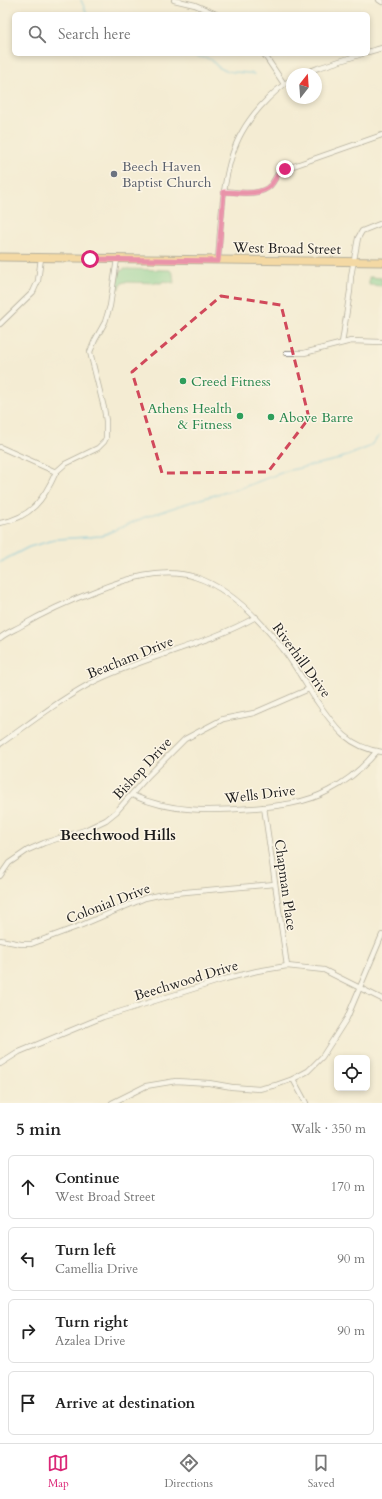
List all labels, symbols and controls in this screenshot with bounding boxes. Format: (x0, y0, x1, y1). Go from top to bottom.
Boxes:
search box (12, 12, 370, 56)
icon: search (26, 23, 48, 45)
text: Search here (58, 24, 131, 44)
north arrow (286, 68, 322, 104)
place label: Beech Haven Baptist Church (122, 157, 212, 192)
route end (276, 160, 294, 178)
marker: Beech Haven Baptist Church (109, 169, 119, 179)
street label: West Broad Street (232, 238, 342, 259)
route start (81, 250, 99, 268)
place label: Creed Fitness (191, 372, 271, 391)
marker: Creed Fitness (178, 376, 188, 386)
place label: Athens Health & Fitness (147, 399, 232, 434)
place label: Above Barre (279, 408, 353, 427)
marker: Athens Health & Fitness (235, 411, 245, 421)
marker: Above Barre (266, 412, 276, 422)
street label: Riverhill Drive (268, 619, 335, 702)
street label: Beacham Drive (84, 632, 176, 683)
street label: Bishop Drive (109, 733, 176, 804)
street label: Wells Drive (223, 781, 297, 808)
district label: Beechwood Hills (60, 825, 176, 845)
street label: Chapman Place (270, 838, 301, 932)
street label: Colonial Drive (63, 879, 153, 928)
street label: Beechwood Drive (132, 956, 240, 1005)
map controls (334, 1055, 370, 1091)
button: locate (334, 1055, 370, 1091)
text: 5 min (16, 1118, 61, 1141)
text: Walk · 350 m (291, 1120, 366, 1138)
text: Continue (55, 1168, 120, 1188)
icon: ahead (17, 1176, 39, 1198)
text: 170 m (331, 1178, 365, 1196)
text: West Broad Street (55, 1188, 155, 1206)
text: Turn left (55, 1240, 116, 1260)
icon: left (17, 1248, 39, 1270)
text: 90 m (337, 1250, 365, 1268)
text: Camellia Drive (55, 1260, 138, 1278)
text: Turn right (55, 1312, 128, 1332)
icon: right (17, 1320, 39, 1342)
text: 90 m (337, 1322, 365, 1340)
text: Azalea Drive (55, 1332, 125, 1350)
icon: arrive (17, 1392, 39, 1414)
text: Arrive at destination (55, 1393, 195, 1413)
tab: Map (47, 1452, 69, 1491)
tab: Directions (164, 1452, 213, 1491)
tab: Saved (308, 1452, 335, 1491)

